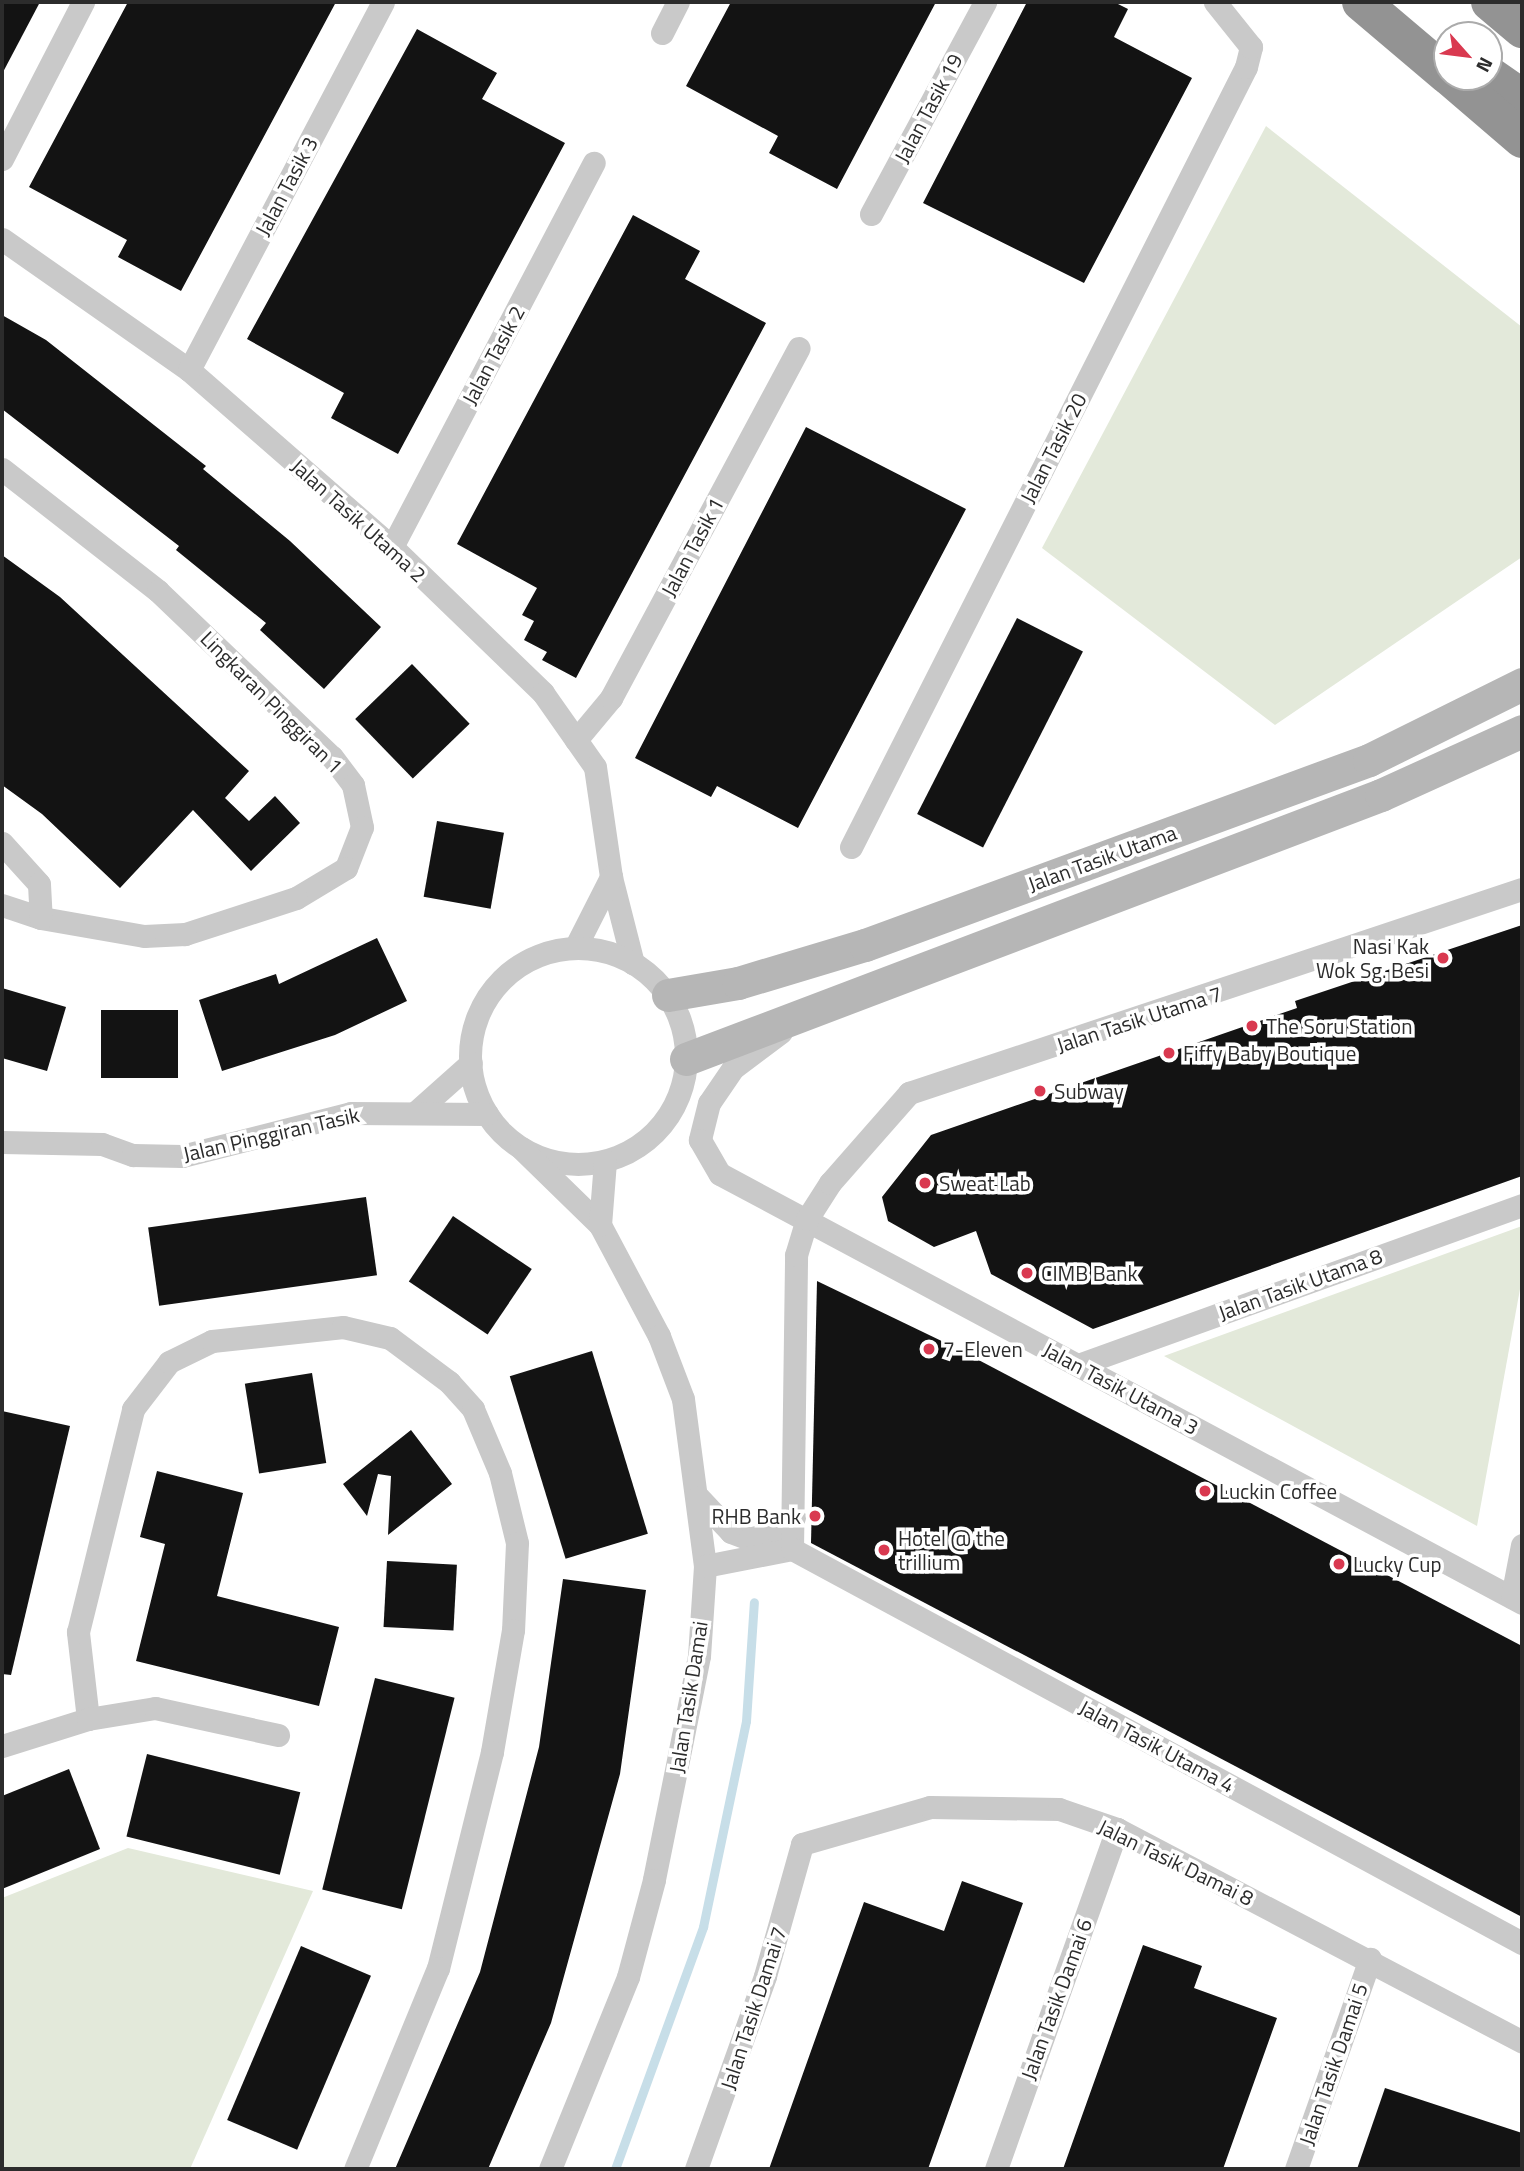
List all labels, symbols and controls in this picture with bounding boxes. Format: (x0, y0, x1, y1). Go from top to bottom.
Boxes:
north arrow (1433, 21, 1503, 91)
street label: Jalan Tasik 19 (889, 49, 967, 167)
text: N (1469, 53, 1501, 78)
street label: Jalan Tasik 3 (249, 132, 323, 240)
street label: Jalan Tasik 2 (456, 301, 530, 409)
street label: Jalan Tasik 20 (1015, 389, 1091, 507)
street label: Jalan Tasik Utama 2 (286, 453, 432, 587)
street label: Jalan Tasik 1 (655, 493, 729, 601)
street label: Lingkaran Pinggiran 1 (196, 626, 348, 778)
street label: Jalan Tasik Utama (1024, 819, 1180, 897)
place label: Nasi Kak Wok Sg. Besi (1316, 933, 1429, 983)
marker: Nasi Kak Wok Sg. Besi (1435, 950, 1451, 966)
street label: Jalan Tasik Utama 7 (1053, 980, 1225, 1058)
place label: The Soru Station (1266, 1013, 1412, 1039)
marker: The Soru Station (1244, 1018, 1260, 1034)
place label: Fiffy Baby Boutique (1183, 1040, 1356, 1066)
marker: Fiffy Baby Boutique (1161, 1045, 1177, 1061)
place label: Subway (1054, 1078, 1124, 1104)
marker: Subway (1032, 1083, 1048, 1099)
street label: Jalan Pinggiran Tasik (180, 1101, 362, 1167)
place label: Sweat Lab (939, 1170, 1031, 1196)
marker: Sweat Lab (917, 1175, 933, 1191)
street label: Jalan Tasik Utama 8 (1215, 1243, 1385, 1325)
place label: CIMB Bank (1041, 1260, 1138, 1286)
marker: CIMB Bank (1019, 1265, 1035, 1281)
place label: 7-Eleven (943, 1336, 1023, 1362)
street label: Jalan Tasik Utama 3 (1039, 1336, 1203, 1440)
marker: 7-Eleven (921, 1341, 937, 1357)
place label: Luckin Coffee (1219, 1478, 1337, 1504)
marker: Luckin Coffee (1197, 1483, 1213, 1499)
place label: RHB Bank (712, 1503, 801, 1529)
marker: RHB Bank (807, 1508, 823, 1524)
place label: Hotel @ the trillium (898, 1525, 1005, 1575)
marker: Hotel @ the trillium (876, 1542, 892, 1558)
place label: Lucky Cup (1353, 1551, 1441, 1577)
marker: Lucky Cup (1331, 1556, 1347, 1572)
street label: Jalan Tasik Damai (664, 1619, 712, 1775)
street label: Jalan Tasik Utama 4 (1075, 1694, 1239, 1798)
street label: Jalan Tasik Damai 8 (1094, 1813, 1258, 1911)
street label: Jalan Tasik Damai 6 (1015, 1915, 1097, 2083)
street label: Jalan Tasik Damai 7 (715, 1923, 791, 2093)
street label: Jalan Tasik Damai 5 (1293, 1980, 1373, 2148)

